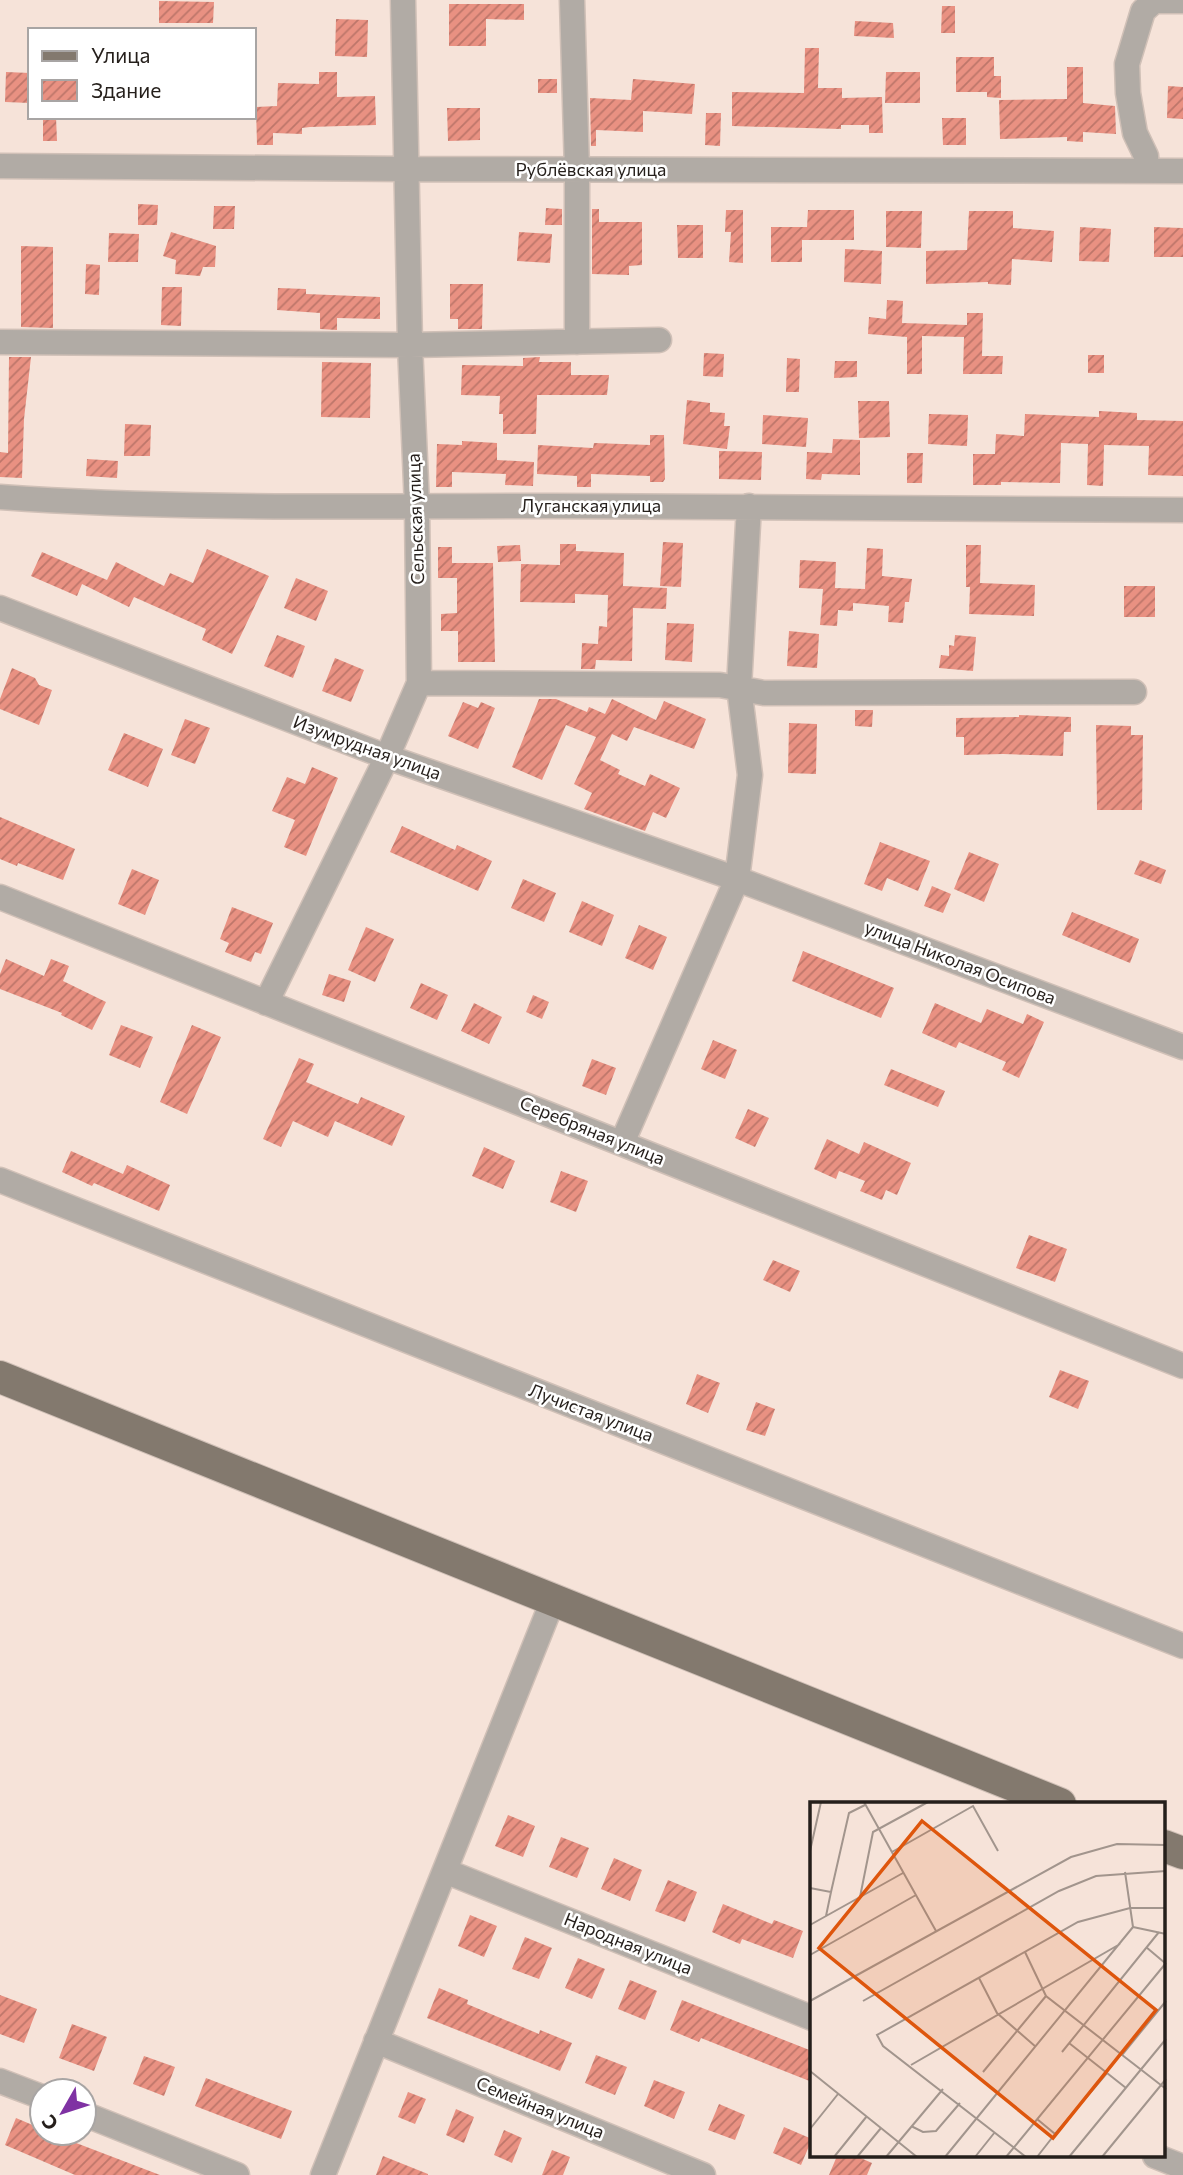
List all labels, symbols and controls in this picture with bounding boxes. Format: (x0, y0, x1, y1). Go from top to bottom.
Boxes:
legend (28, 28, 256, 119)
text: Улица (91, 42, 150, 67)
text: Здание (91, 77, 161, 102)
street label: Рублёвская улица (516, 158, 666, 180)
street label: Сельская улица (402, 453, 428, 585)
street label: Луганская улица (521, 494, 661, 516)
street label: Изумрудная улица (290, 710, 444, 784)
street label: улица Николая Осипова (862, 915, 1059, 1009)
street label: Серебряная улица (517, 1091, 668, 1169)
street label: Лучистая улица (526, 1378, 657, 1446)
inset map (810, 1802, 1166, 2158)
street label: Народная улица (561, 1907, 696, 1979)
street label: Семейная улица (473, 2071, 608, 2143)
north arrow (28, 2077, 98, 2147)
text: С (36, 2111, 62, 2135)

